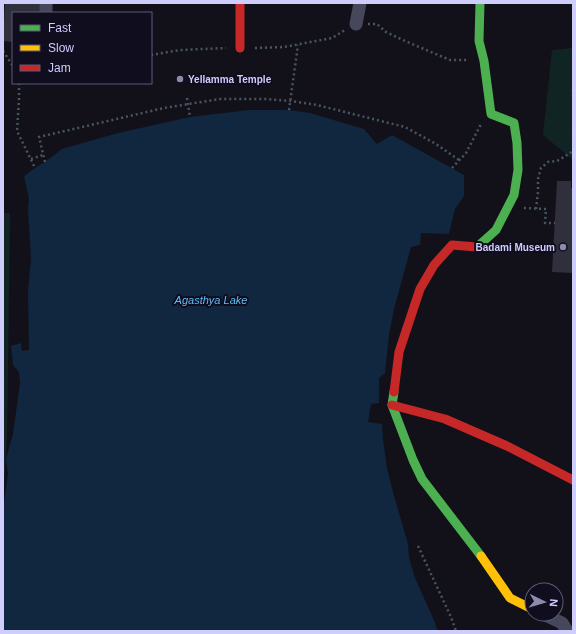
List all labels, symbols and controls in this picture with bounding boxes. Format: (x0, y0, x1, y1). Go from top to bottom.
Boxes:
legend (12, 12, 152, 84)
text: Fast (48, 21, 72, 35)
text: Slow (48, 41, 74, 55)
text: Jam (48, 61, 71, 75)
marker: Yellamma Temple (175, 74, 185, 84)
place label: Yellamma Temple (188, 74, 272, 85)
place label: Badami Museum (476, 242, 555, 253)
marker: Badami Museum (558, 242, 568, 252)
water label: Agasthya Lake (174, 294, 247, 306)
north arrow (524, 582, 564, 622)
text: N (548, 598, 560, 607)

